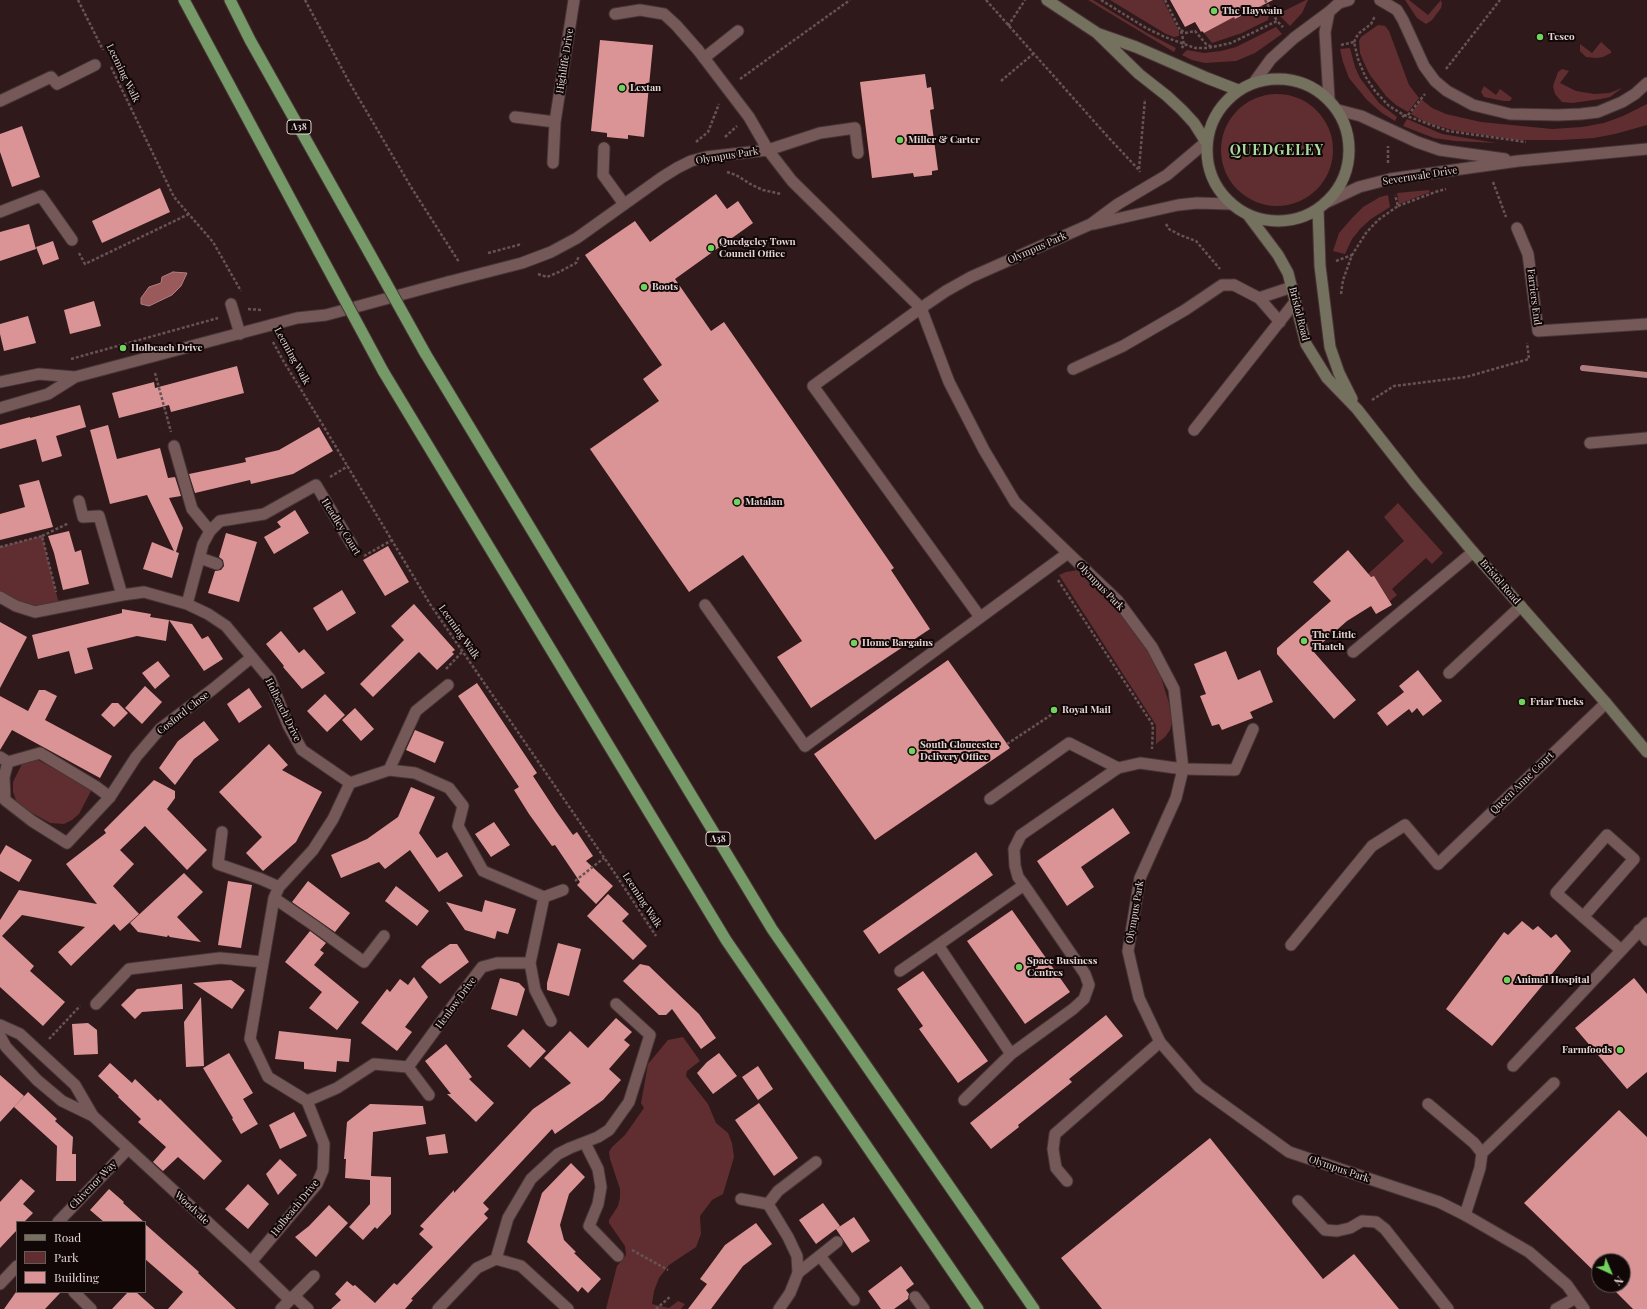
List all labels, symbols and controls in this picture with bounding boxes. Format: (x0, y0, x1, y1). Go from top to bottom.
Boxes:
place label: The Haywain (1222, 5, 1283, 17)
marker: The Haywain (1209, 6, 1219, 16)
street label: Highliffe Drive (554, 28, 576, 94)
place label: Tesco (1548, 31, 1575, 43)
marker: Tesco (1535, 32, 1545, 42)
street label: Leeming Walk (104, 42, 142, 104)
place label: Lextan (630, 82, 661, 94)
marker: Lextan (617, 83, 627, 93)
road number: A38 (287, 120, 311, 134)
place label: Miller & Carter (908, 134, 980, 146)
marker: Miller & Carter (895, 135, 905, 145)
district label: QUEDGELEY (1230, 143, 1324, 159)
street label: Olympus Park (695, 145, 759, 167)
street label: Severnvale Drive (1382, 164, 1458, 188)
street label: Olympus Park (1006, 230, 1068, 266)
place label: Quedgeley Town Council Office (719, 236, 796, 260)
marker: Quedgeley Town Council Office (706, 243, 716, 253)
street label: Farriers End (1525, 268, 1543, 326)
place label: Boots (652, 281, 678, 293)
marker: Boots (639, 282, 649, 292)
street label: Bristol Road (1287, 286, 1311, 342)
street label: Leeming Walk (271, 325, 313, 387)
place label: Holbeach Drive (131, 342, 202, 354)
marker: Holbeach Drive (118, 343, 128, 353)
street label: Headley Court (319, 496, 363, 558)
place label: Matalan (745, 496, 783, 508)
marker: Matalan (732, 497, 742, 507)
street label: Bristol Road (1477, 557, 1523, 607)
street label: Olympus Park (1074, 559, 1126, 613)
street label: Leeming Walk (436, 603, 482, 661)
place label: The Little Thatch (1312, 629, 1356, 652)
marker: The Little Thatch (1299, 636, 1309, 646)
place label: Home Bargains (862, 637, 933, 649)
marker: Home Bargains (849, 638, 859, 648)
street label: Holbeach Drive (262, 676, 304, 744)
street label: Cosford Close (155, 689, 211, 737)
place label: Friar Tucks (1530, 696, 1584, 708)
marker: Friar Tucks (1517, 697, 1527, 707)
place label: Royal Mail (1062, 704, 1111, 716)
marker: Royal Mail (1049, 705, 1059, 715)
place label: South Gloucester Delivery Office (920, 739, 999, 762)
marker: South Gloucester Delivery Office (907, 746, 917, 756)
street label: Queen Anne Court (1488, 750, 1556, 816)
road number: A38 (706, 832, 730, 846)
street label: Leeming Walk (620, 870, 664, 930)
street label: Olympus Park (1124, 880, 1146, 944)
place label: Space Business Centres (1027, 955, 1097, 978)
marker: Space Business Centres (1014, 962, 1024, 972)
place label: Animal Hospital (1515, 974, 1590, 986)
street label: Henlow Drive (433, 975, 479, 1031)
marker: Animal Hospital (1502, 975, 1512, 985)
place label: Farmfoods (1562, 1044, 1612, 1056)
marker: Farmfoods (1615, 1045, 1625, 1055)
street label: Olympus Park (1307, 1153, 1371, 1185)
street label: Chivenor Way (67, 1158, 119, 1212)
street label: Holbeach Drive (269, 1177, 321, 1239)
street label: Woodvale (172, 1189, 212, 1227)
legend (16, 1221, 146, 1293)
text: Road (54, 1229, 81, 1245)
text: Park (54, 1249, 79, 1265)
north arrow (1591, 1253, 1631, 1293)
text: Building (54, 1269, 99, 1285)
text: N (1611, 1273, 1627, 1289)

